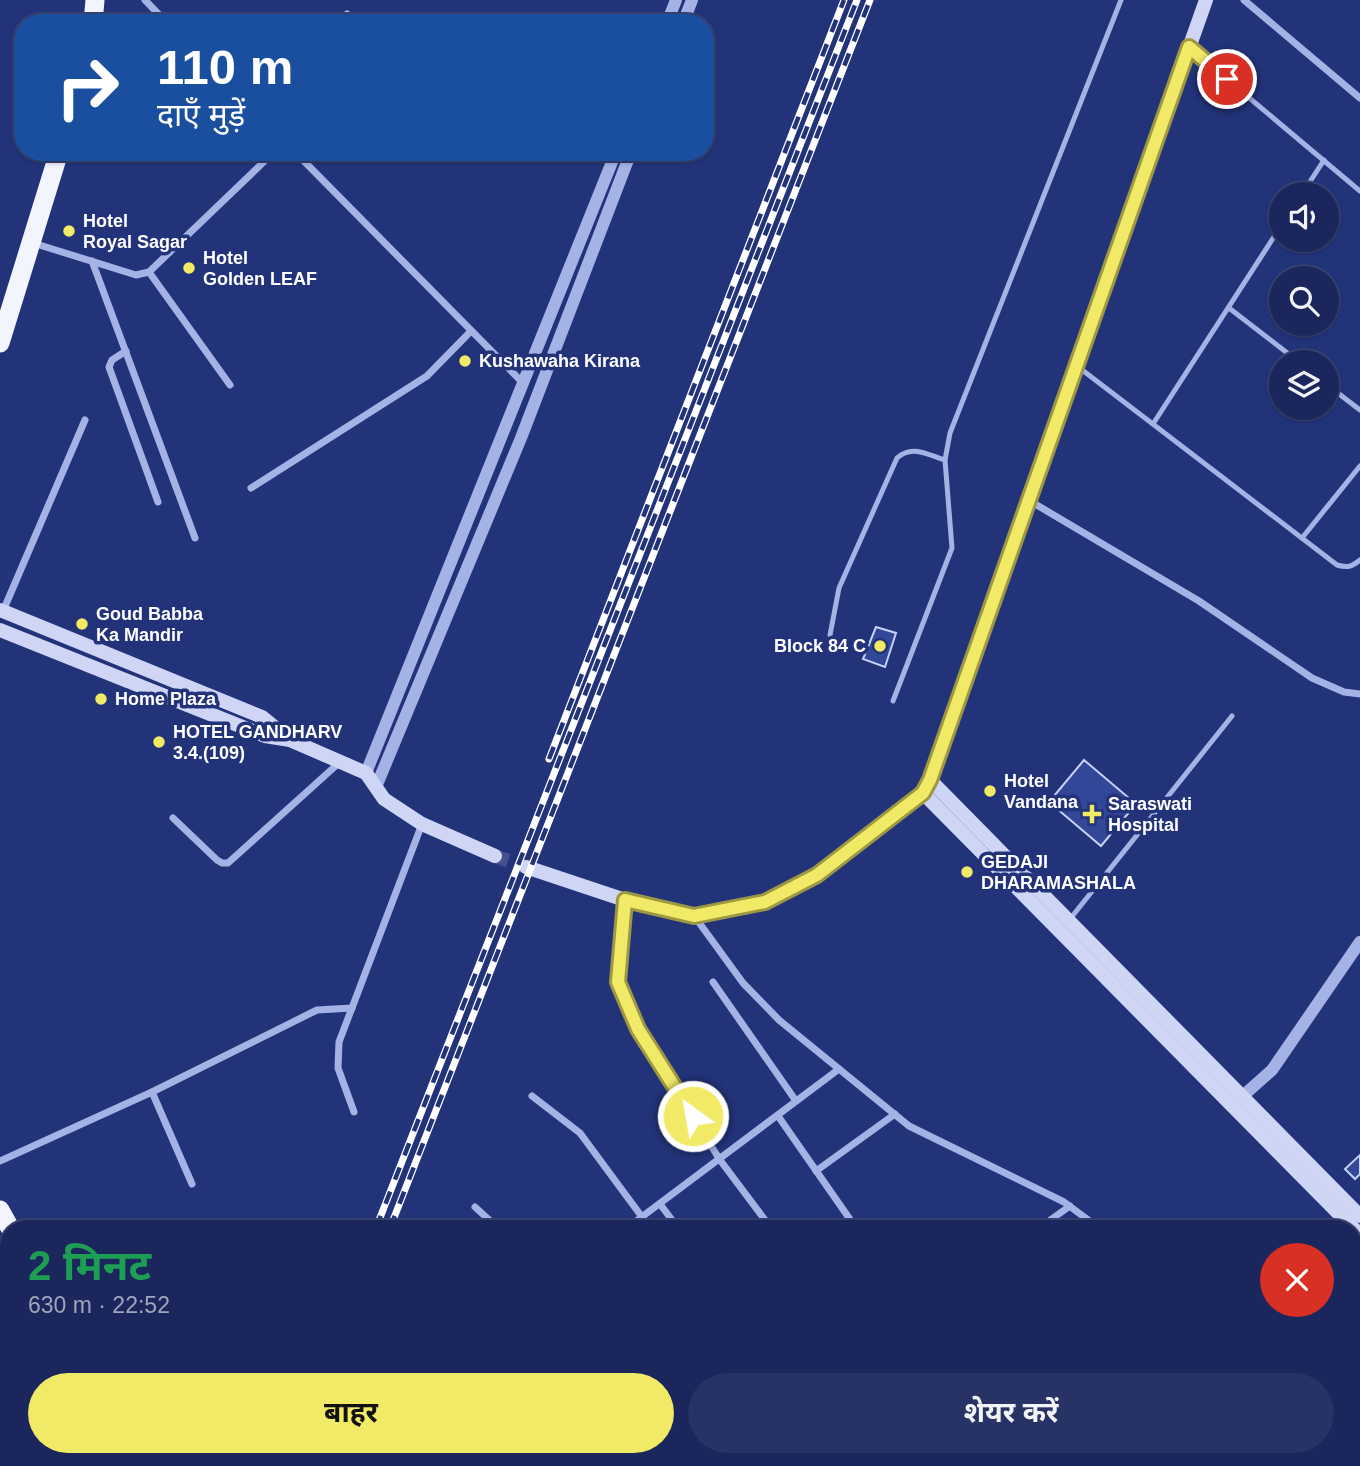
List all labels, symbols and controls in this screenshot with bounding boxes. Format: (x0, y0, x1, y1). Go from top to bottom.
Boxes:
text: 110 m (157, 40, 293, 94)
icon: right (42, 42, 133, 133)
pin (1197, 49, 1257, 109)
icon: arrive (1208, 60, 1246, 98)
text: दाएँ मुड़ें (157, 97, 245, 133)
map controls (1269, 182, 1339, 420)
button: sound (1269, 182, 1339, 252)
place label: Hotel Royal Sagar (83, 211, 187, 252)
marker: Hotel Royal Sagar (61, 223, 77, 239)
place label: Hotel Golden LEAF (203, 248, 317, 289)
marker: Hotel Golden LEAF (181, 260, 197, 276)
button: search (1269, 266, 1339, 336)
button: layers (1269, 350, 1339, 420)
place label: Kushawaha Kirana (479, 351, 641, 371)
marker: Kushawaha Kirana (457, 353, 473, 369)
place label: Goud Babba Ka Mandir (96, 604, 204, 645)
marker: Goud Babba Ka Mandir (74, 616, 90, 632)
place label: Block 84 C (774, 636, 866, 656)
marker: Block 84 C (872, 638, 888, 654)
place label: Home Plaza (115, 689, 217, 709)
marker: Home Plaza (93, 691, 109, 707)
place label: HOTEL GANDHARV 3.4.(109) (173, 722, 342, 763)
marker: HOTEL GANDHARV 3.4.(109) (151, 734, 167, 750)
place label: Hotel Vandana (1004, 771, 1079, 812)
marker: Hotel Vandana (982, 783, 998, 799)
place label: Saraswati Hospital (1108, 794, 1192, 835)
marker: Saraswati Hospital (1082, 804, 1102, 824)
place label: GEDAJI DHARAMASHALA (981, 852, 1136, 893)
marker: GEDAJI DHARAMASHALA (959, 864, 975, 880)
position arrow (656, 1079, 730, 1153)
text: 2 मिनट (28, 1242, 151, 1289)
button: close (1260, 1243, 1334, 1317)
text: 630 m · 22:52 (28, 1292, 170, 1318)
button: बाहर (28, 1373, 674, 1453)
button: शेयर करें (688, 1373, 1334, 1453)

